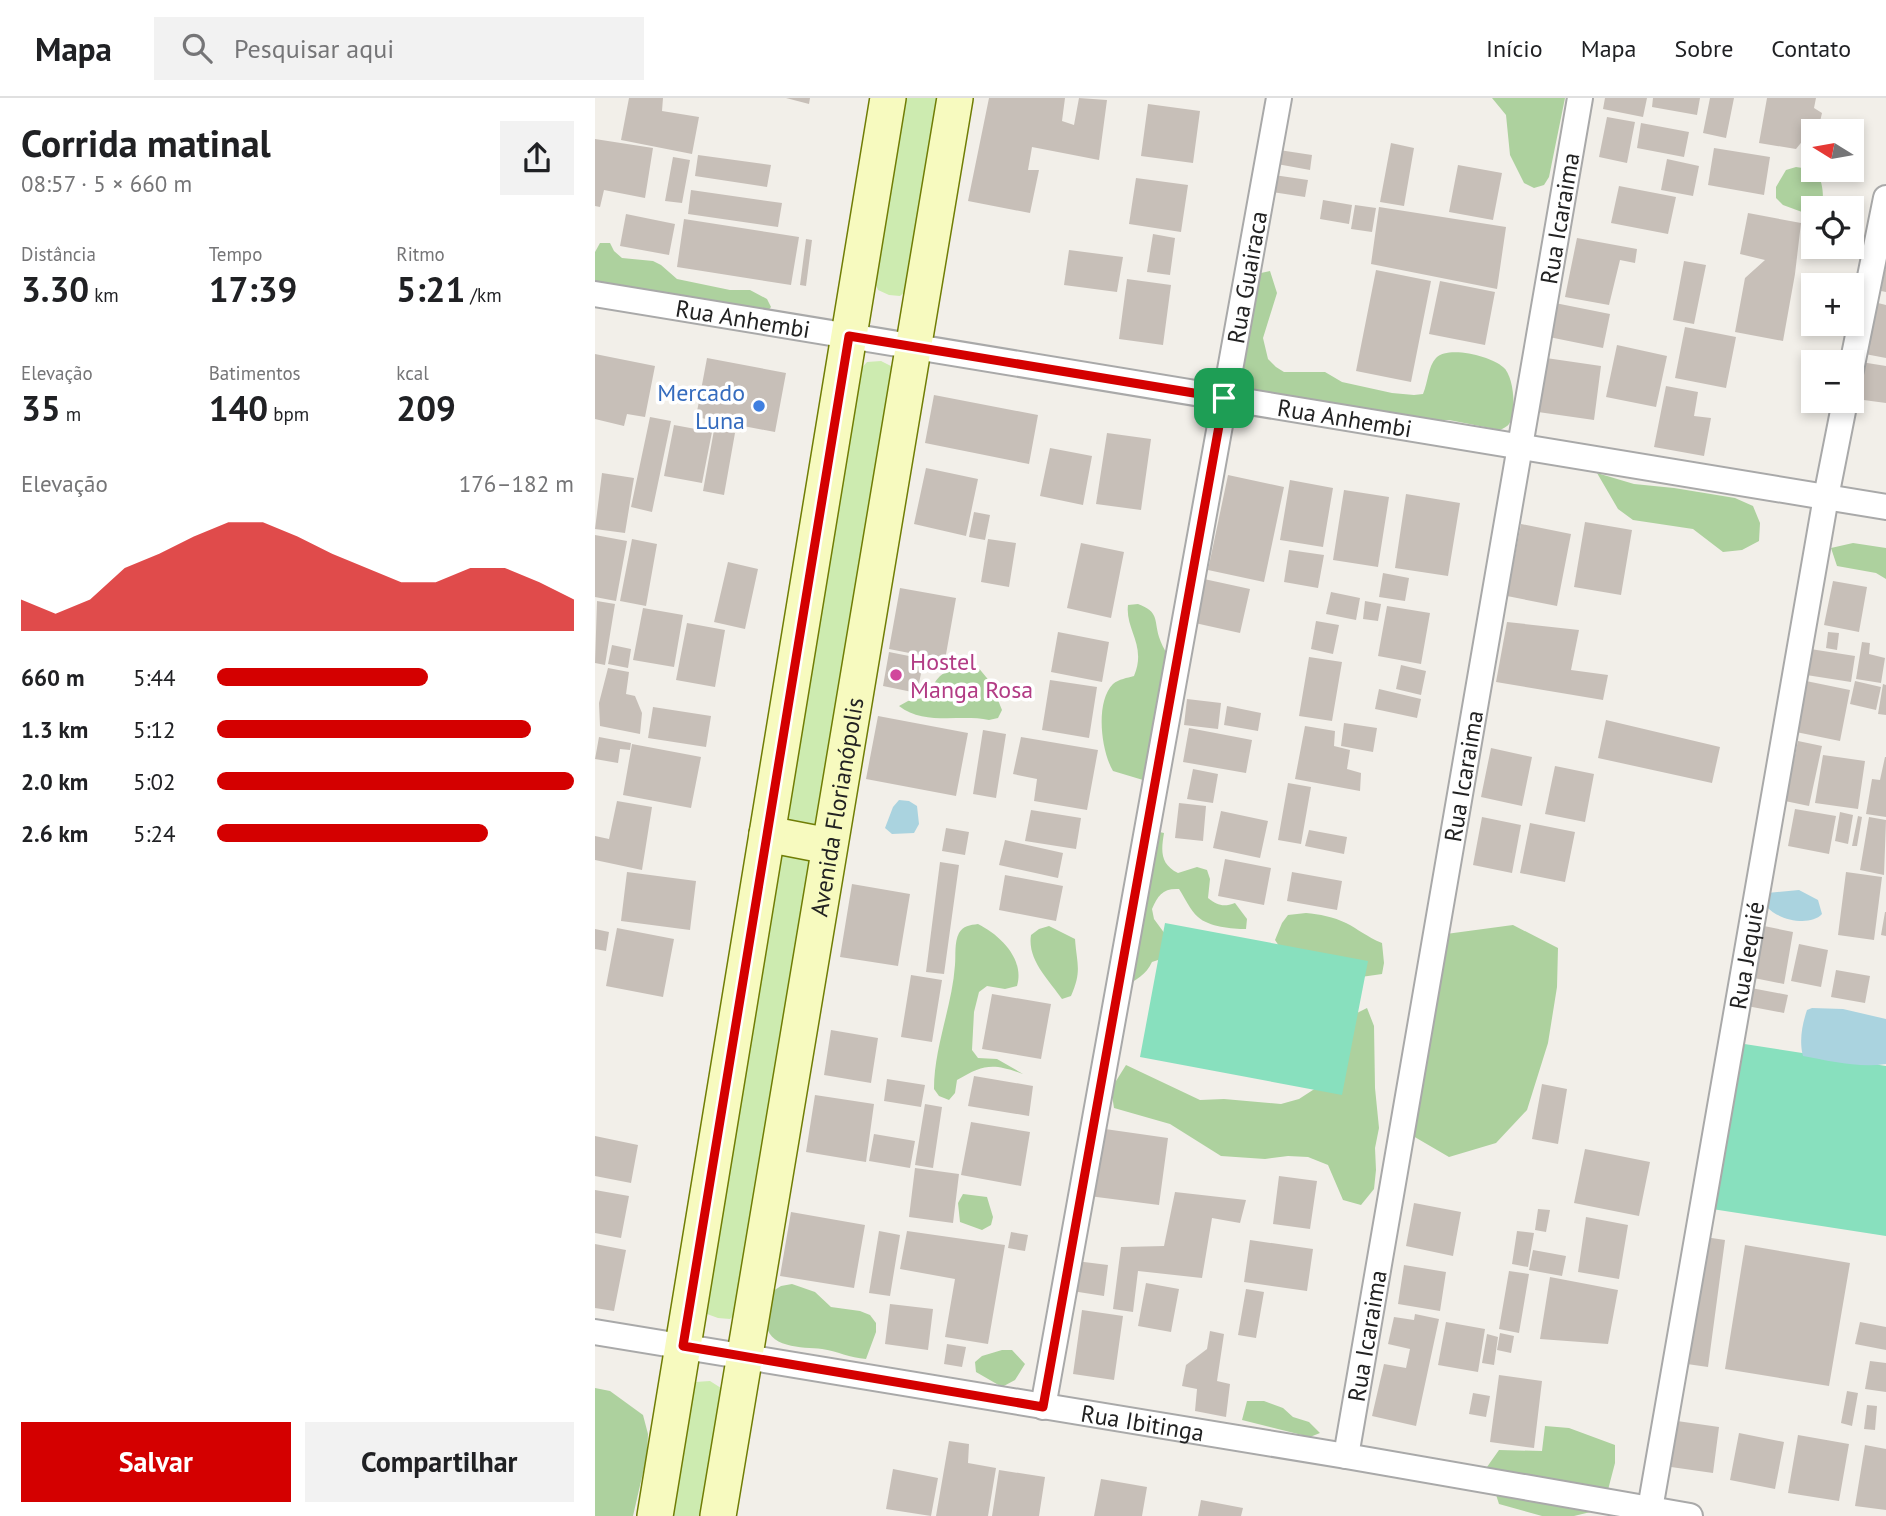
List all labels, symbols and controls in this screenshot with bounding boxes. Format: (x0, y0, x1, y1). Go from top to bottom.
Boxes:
search box (154, 17, 644, 80)
text: Mapa (35, 27, 112, 70)
icon: search (178, 29, 216, 67)
text: Pesquisar aqui (234, 32, 394, 65)
text: Início (1486, 33, 1543, 64)
text: Mapa (1581, 33, 1636, 64)
text: Sobre (1674, 33, 1733, 64)
text: Contato (1771, 33, 1851, 64)
text: Corrida matinal (21, 118, 271, 167)
north arrow (1801, 119, 1864, 182)
map controls (1801, 119, 1864, 413)
button: share (500, 121, 574, 195)
street label: Rua Icaraima (1533, 150, 1586, 286)
text: 08:57 · 5 × 660 m (21, 169, 192, 198)
button: locate (1801, 196, 1864, 259)
street label: Rua Guairaca (1220, 208, 1274, 346)
text: Distância (21, 242, 96, 266)
text: Tempo (209, 242, 262, 266)
text: Ritmo (396, 242, 445, 266)
text: 3.30 (21, 266, 89, 312)
text: 17:39 (209, 266, 297, 312)
text: 5:21 (396, 266, 465, 312)
button: + (1801, 273, 1864, 336)
text: km (89, 283, 119, 307)
text: /km (465, 283, 502, 307)
street label: Rua Anhembi (673, 292, 813, 345)
button: − (1801, 350, 1864, 413)
text: Elevação (21, 361, 93, 385)
text: Batimentos (209, 361, 301, 385)
text: kcal (396, 361, 429, 385)
pin (1194, 368, 1254, 428)
place label: Mercado Luna (657, 377, 745, 436)
icon: arrive (1205, 379, 1243, 417)
text: 35 (21, 385, 61, 431)
text: 140 (209, 385, 268, 431)
text: 209 (396, 385, 456, 431)
street label: Rua Anhembi (1275, 391, 1414, 444)
marker: Mercado Luna (751, 398, 767, 414)
text: m (61, 402, 81, 426)
text: bpm (268, 402, 309, 426)
text: Elevação (21, 469, 108, 498)
text: 176–182 m (459, 469, 574, 498)
place label: Hostel Manga Rosa (910, 646, 1033, 705)
text: 660 m (21, 663, 84, 692)
text: 5:44 (133, 663, 176, 692)
marker: Hostel Manga Rosa (888, 667, 904, 683)
street label: Avenida Florianópolis (803, 695, 870, 919)
street label: Rua Icaraima (1437, 708, 1490, 844)
text: 1.3 km (21, 715, 88, 744)
text: 5:12 (133, 715, 176, 744)
text: 2.0 km (21, 767, 88, 796)
text: 5:02 (133, 767, 176, 796)
text: 2.6 km (21, 819, 88, 848)
text: 5:24 (133, 819, 176, 848)
street label: Rua Jequié (1722, 899, 1771, 1012)
street label: Rua Icaraima (1340, 1268, 1393, 1404)
street label: Rua Ibitinga (1079, 1397, 1206, 1448)
button: Salvar (21, 1422, 291, 1502)
button: Compartilhar (305, 1422, 574, 1502)

